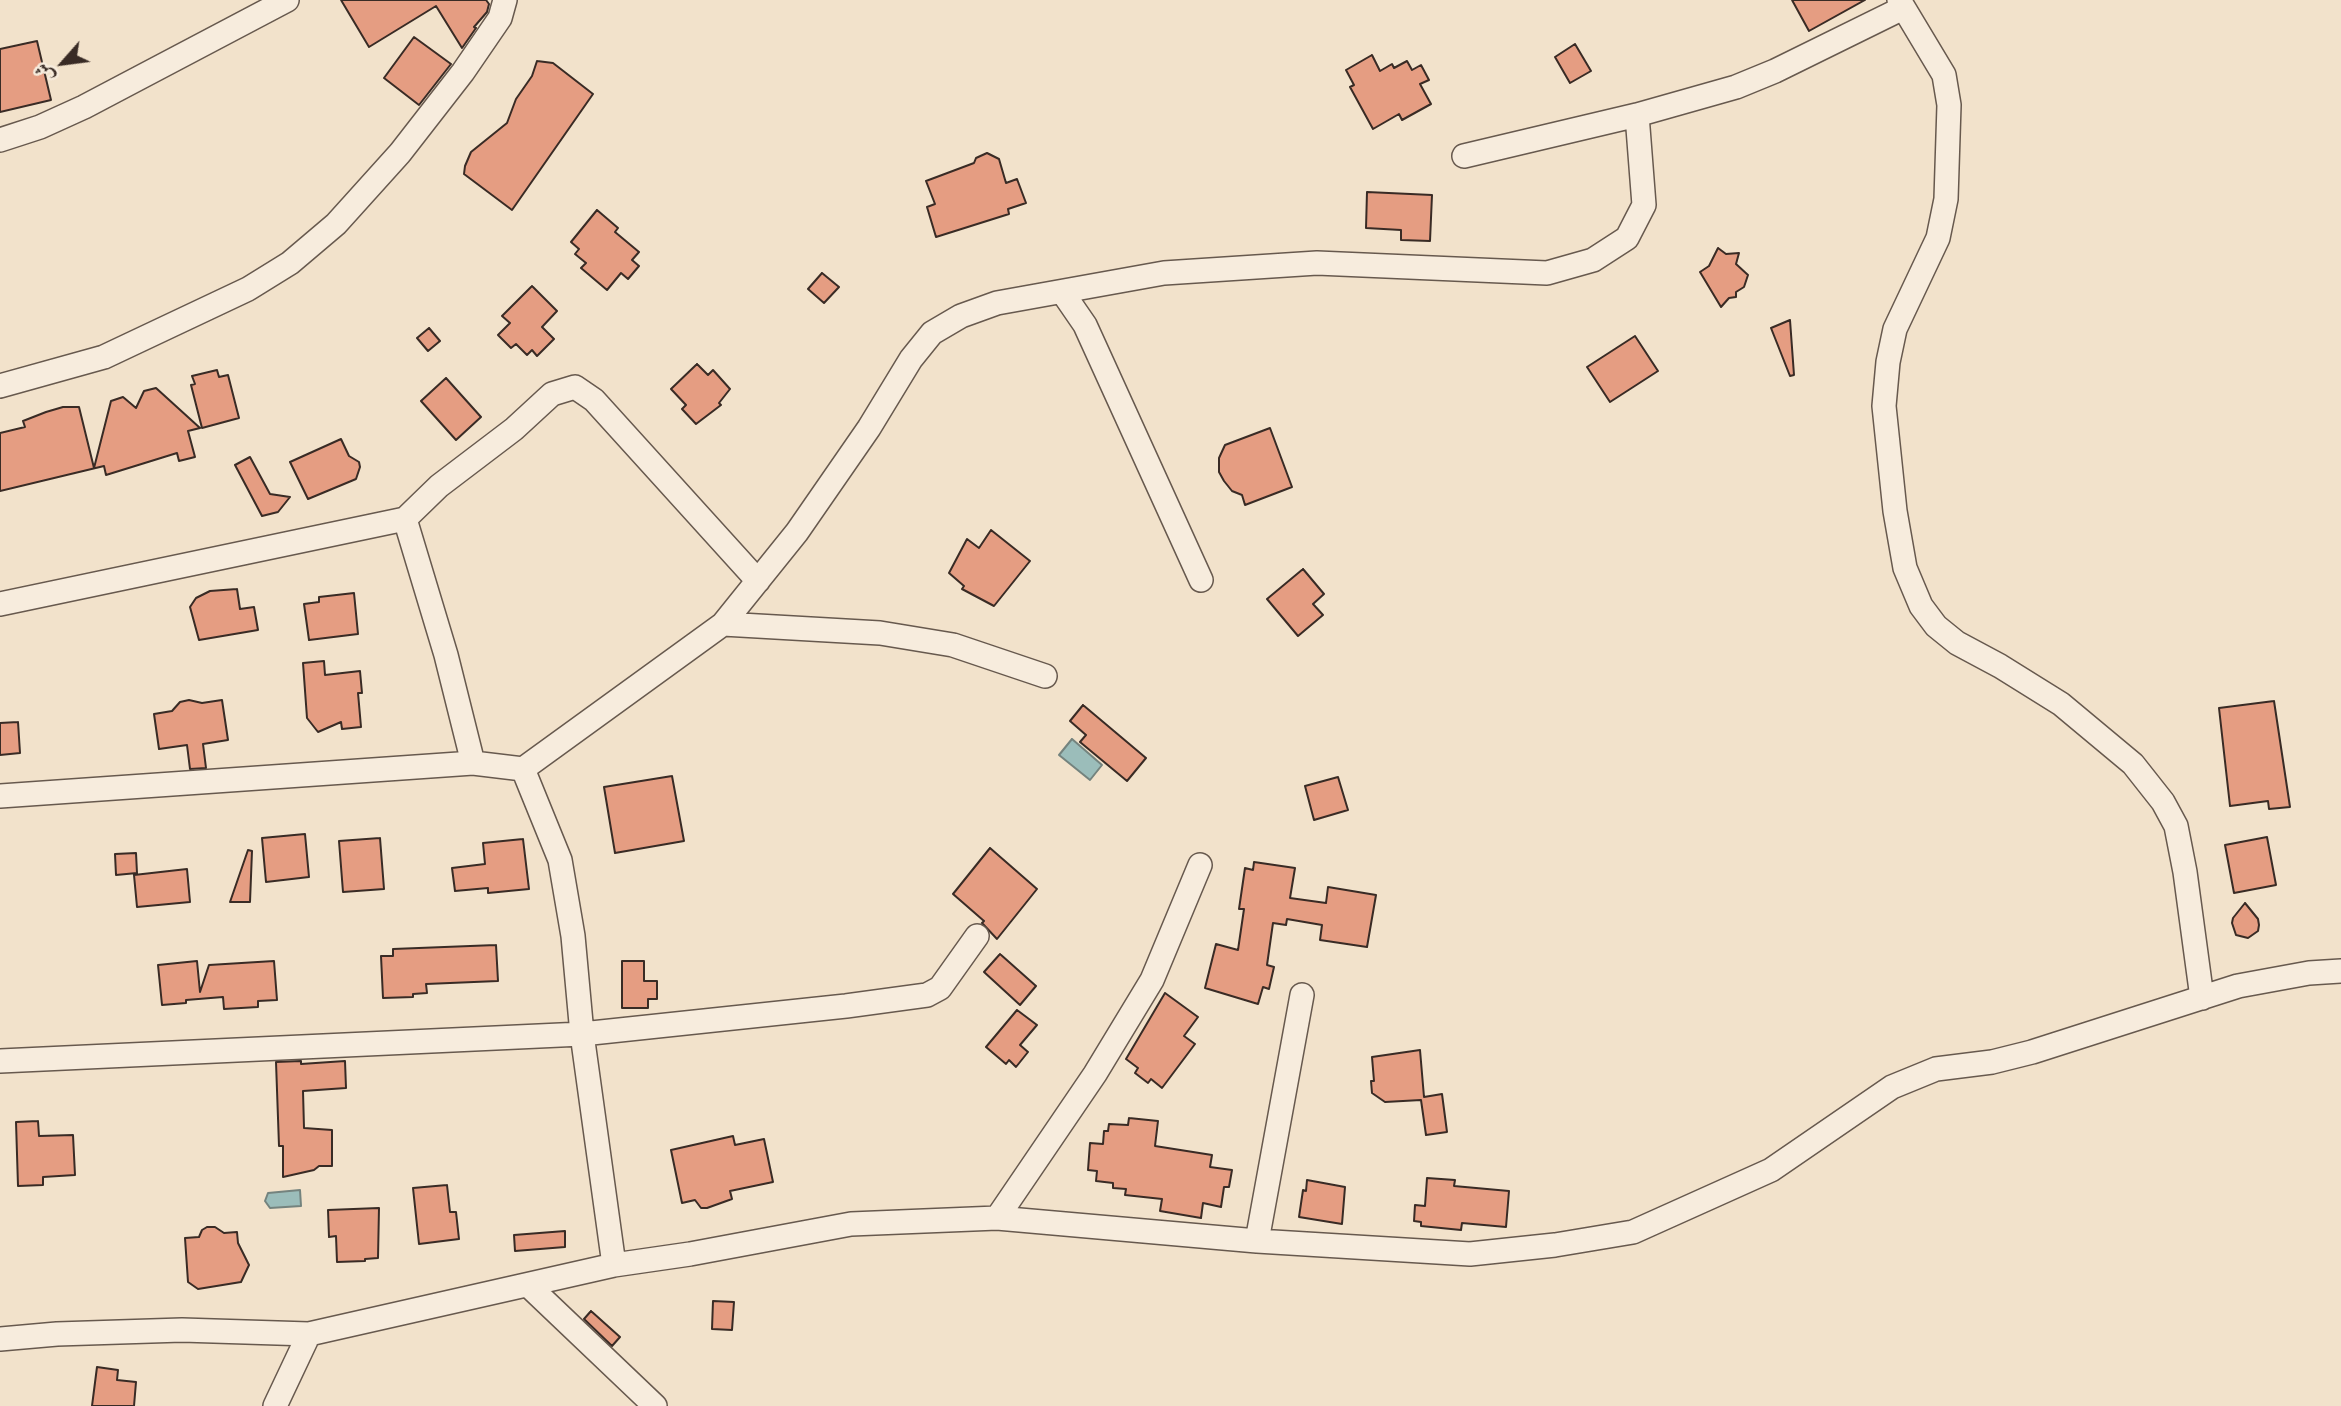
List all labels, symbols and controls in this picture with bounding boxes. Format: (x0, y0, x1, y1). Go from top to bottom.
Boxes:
north arrow (28, 28, 98, 98)
text: ش (29, 58, 60, 87)

